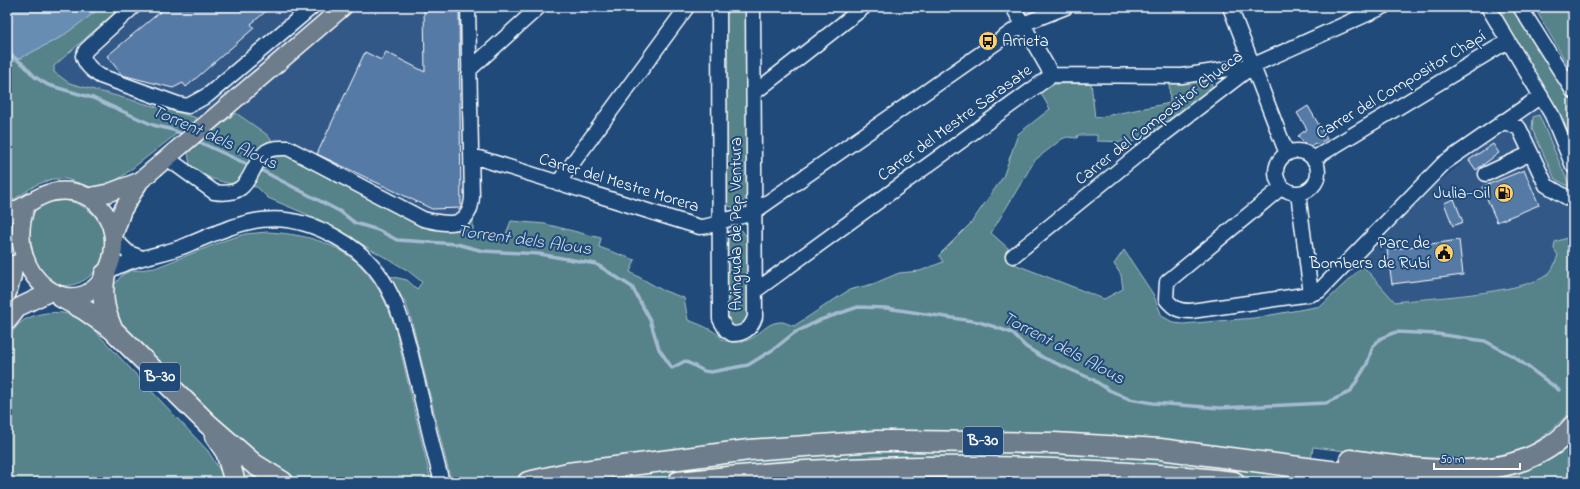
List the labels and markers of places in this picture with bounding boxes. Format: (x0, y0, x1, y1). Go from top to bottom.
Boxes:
place label: Arrieta (1002, 29, 1049, 54)
bus stop icon: Arrieta (977, 30, 999, 52)
place label: Julia-Oil (1433, 181, 1490, 206)
fuel station icon: Julia-Oil (1493, 182, 1515, 204)
place label: Parc de Bombers de Rubí (1308, 231, 1430, 276)
public building icon: Parc de Bombers de Rubí (1433, 242, 1455, 264)

